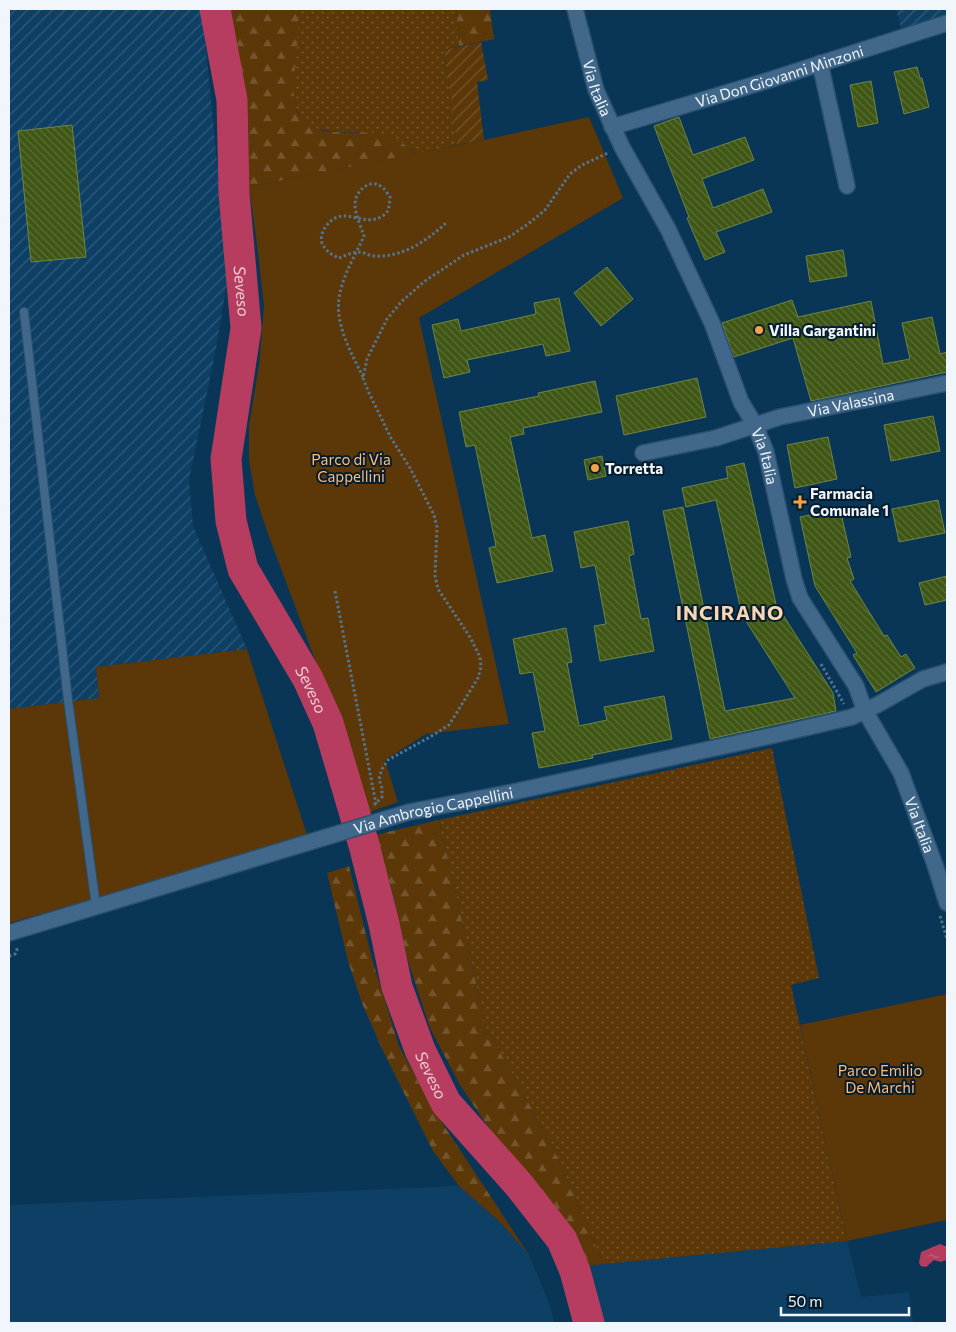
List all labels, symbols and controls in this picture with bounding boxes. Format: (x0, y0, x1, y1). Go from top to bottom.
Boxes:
street label: Via Don Giovanni Minzoni (693, 41, 866, 111)
street label: Via Italia (580, 58, 616, 119)
water label: Seveso (231, 265, 254, 317)
place label: Villa Gargantini (769, 321, 876, 339)
marker: Villa Gargantini (753, 324, 765, 336)
street label: Via Valassina (806, 385, 896, 420)
street label: Via Italia (748, 425, 782, 486)
park label: Parco di Via Cappellini (311, 450, 391, 485)
place label: Torretta (605, 459, 663, 477)
marker: Torretta (589, 462, 601, 474)
place label: Farmacia Comunale 1 (810, 484, 889, 519)
marker: Farmacia Comunale 1 (794, 496, 806, 508)
district label: INCIRANO (676, 600, 784, 624)
water label: Seveso (292, 662, 332, 716)
street label: Via Ambrogio Cappellini (351, 783, 515, 837)
street label: Via Italia (901, 794, 939, 855)
water label: Seveso (412, 1048, 452, 1102)
park label: Parco Emilio De Marchi (838, 1061, 922, 1096)
scale bar (781, 1284, 908, 1316)
text: 50 m (788, 1292, 822, 1310)

